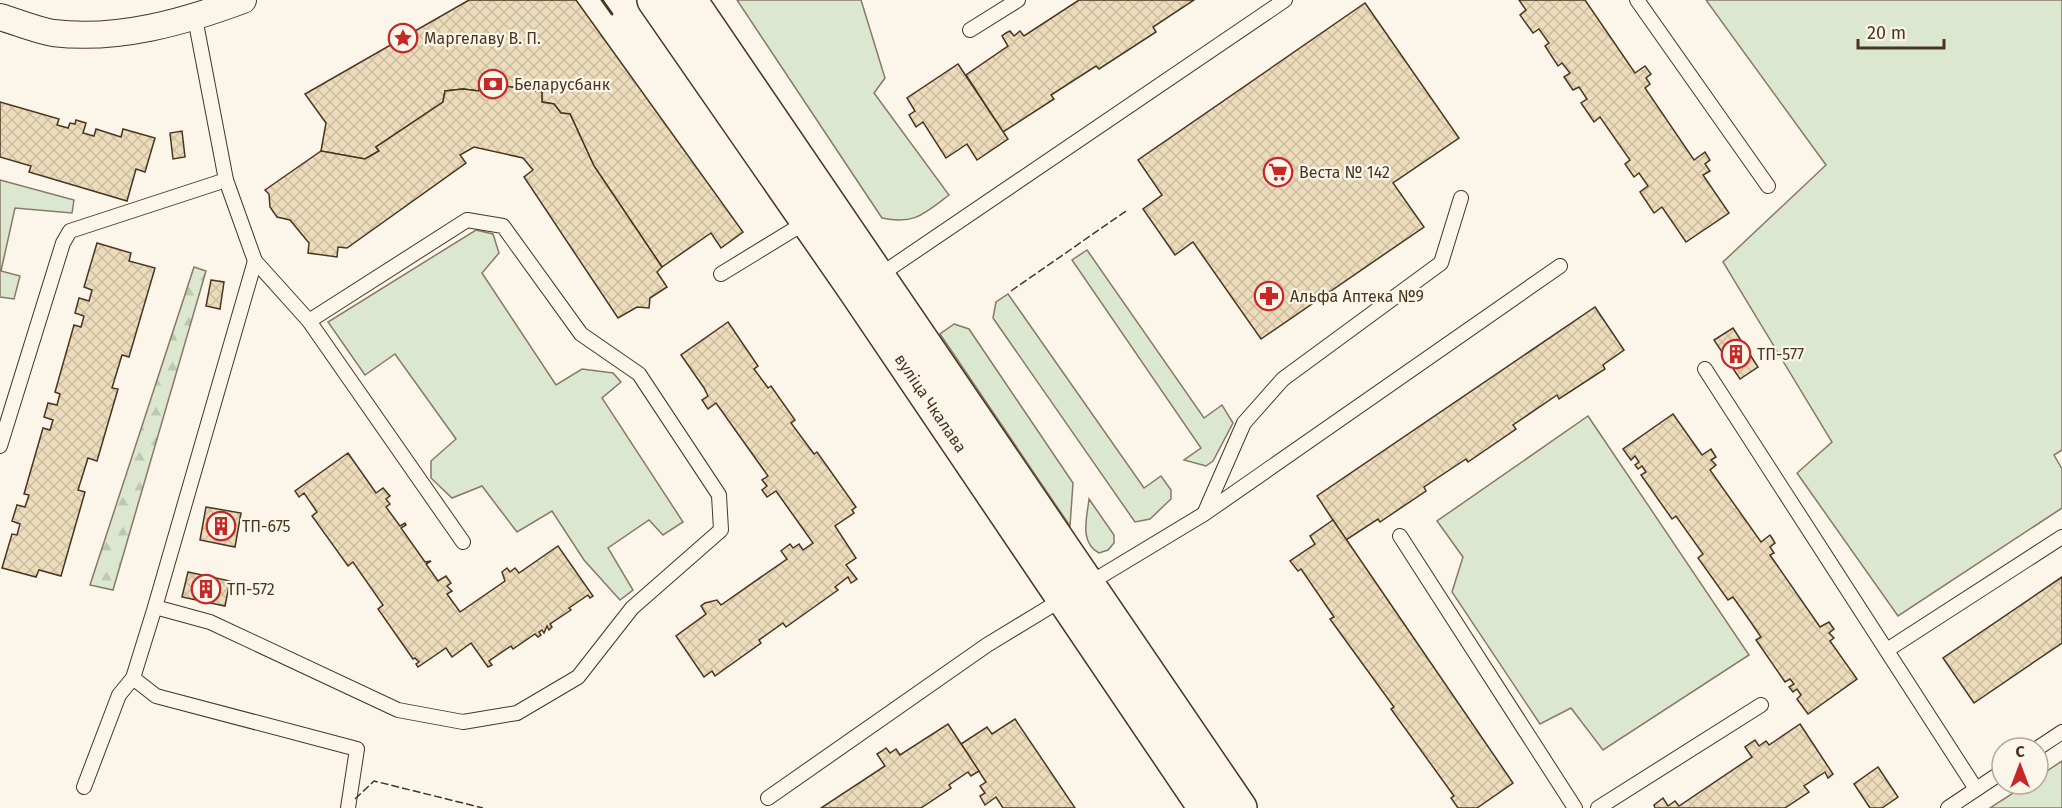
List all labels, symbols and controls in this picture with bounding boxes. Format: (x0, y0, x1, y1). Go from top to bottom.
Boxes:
scale bar (1858, 12, 1944, 50)
place icon: Маргелаву В. П. (387, 22, 419, 54)
text: 20 m (1867, 22, 1906, 44)
place label: Маргелаву В. П. (424, 29, 541, 48)
bank icon: Беларусбанк (477, 68, 509, 100)
place label: Беларусбанк (514, 75, 611, 94)
supermarket icon: Веста № 142 (1262, 156, 1294, 188)
place label: Веста № 142 (1299, 163, 1390, 182)
pharmacy icon: Альфа Аптека №9 (1253, 280, 1285, 312)
place label: Альфа Аптека №9 (1290, 287, 1424, 306)
building icon: ТП-577 (1720, 338, 1752, 370)
place label: ТП-577 (1757, 345, 1804, 364)
street label: вуліца Чкалава (891, 350, 970, 456)
building icon: ТП-675 (205, 510, 237, 542)
place label: ТП-675 (242, 517, 291, 536)
building icon: ТП-572 (190, 573, 222, 605)
place label: ТП-572 (227, 580, 275, 599)
north arrow (1990, 736, 2050, 796)
text: С (2015, 742, 2025, 761)

